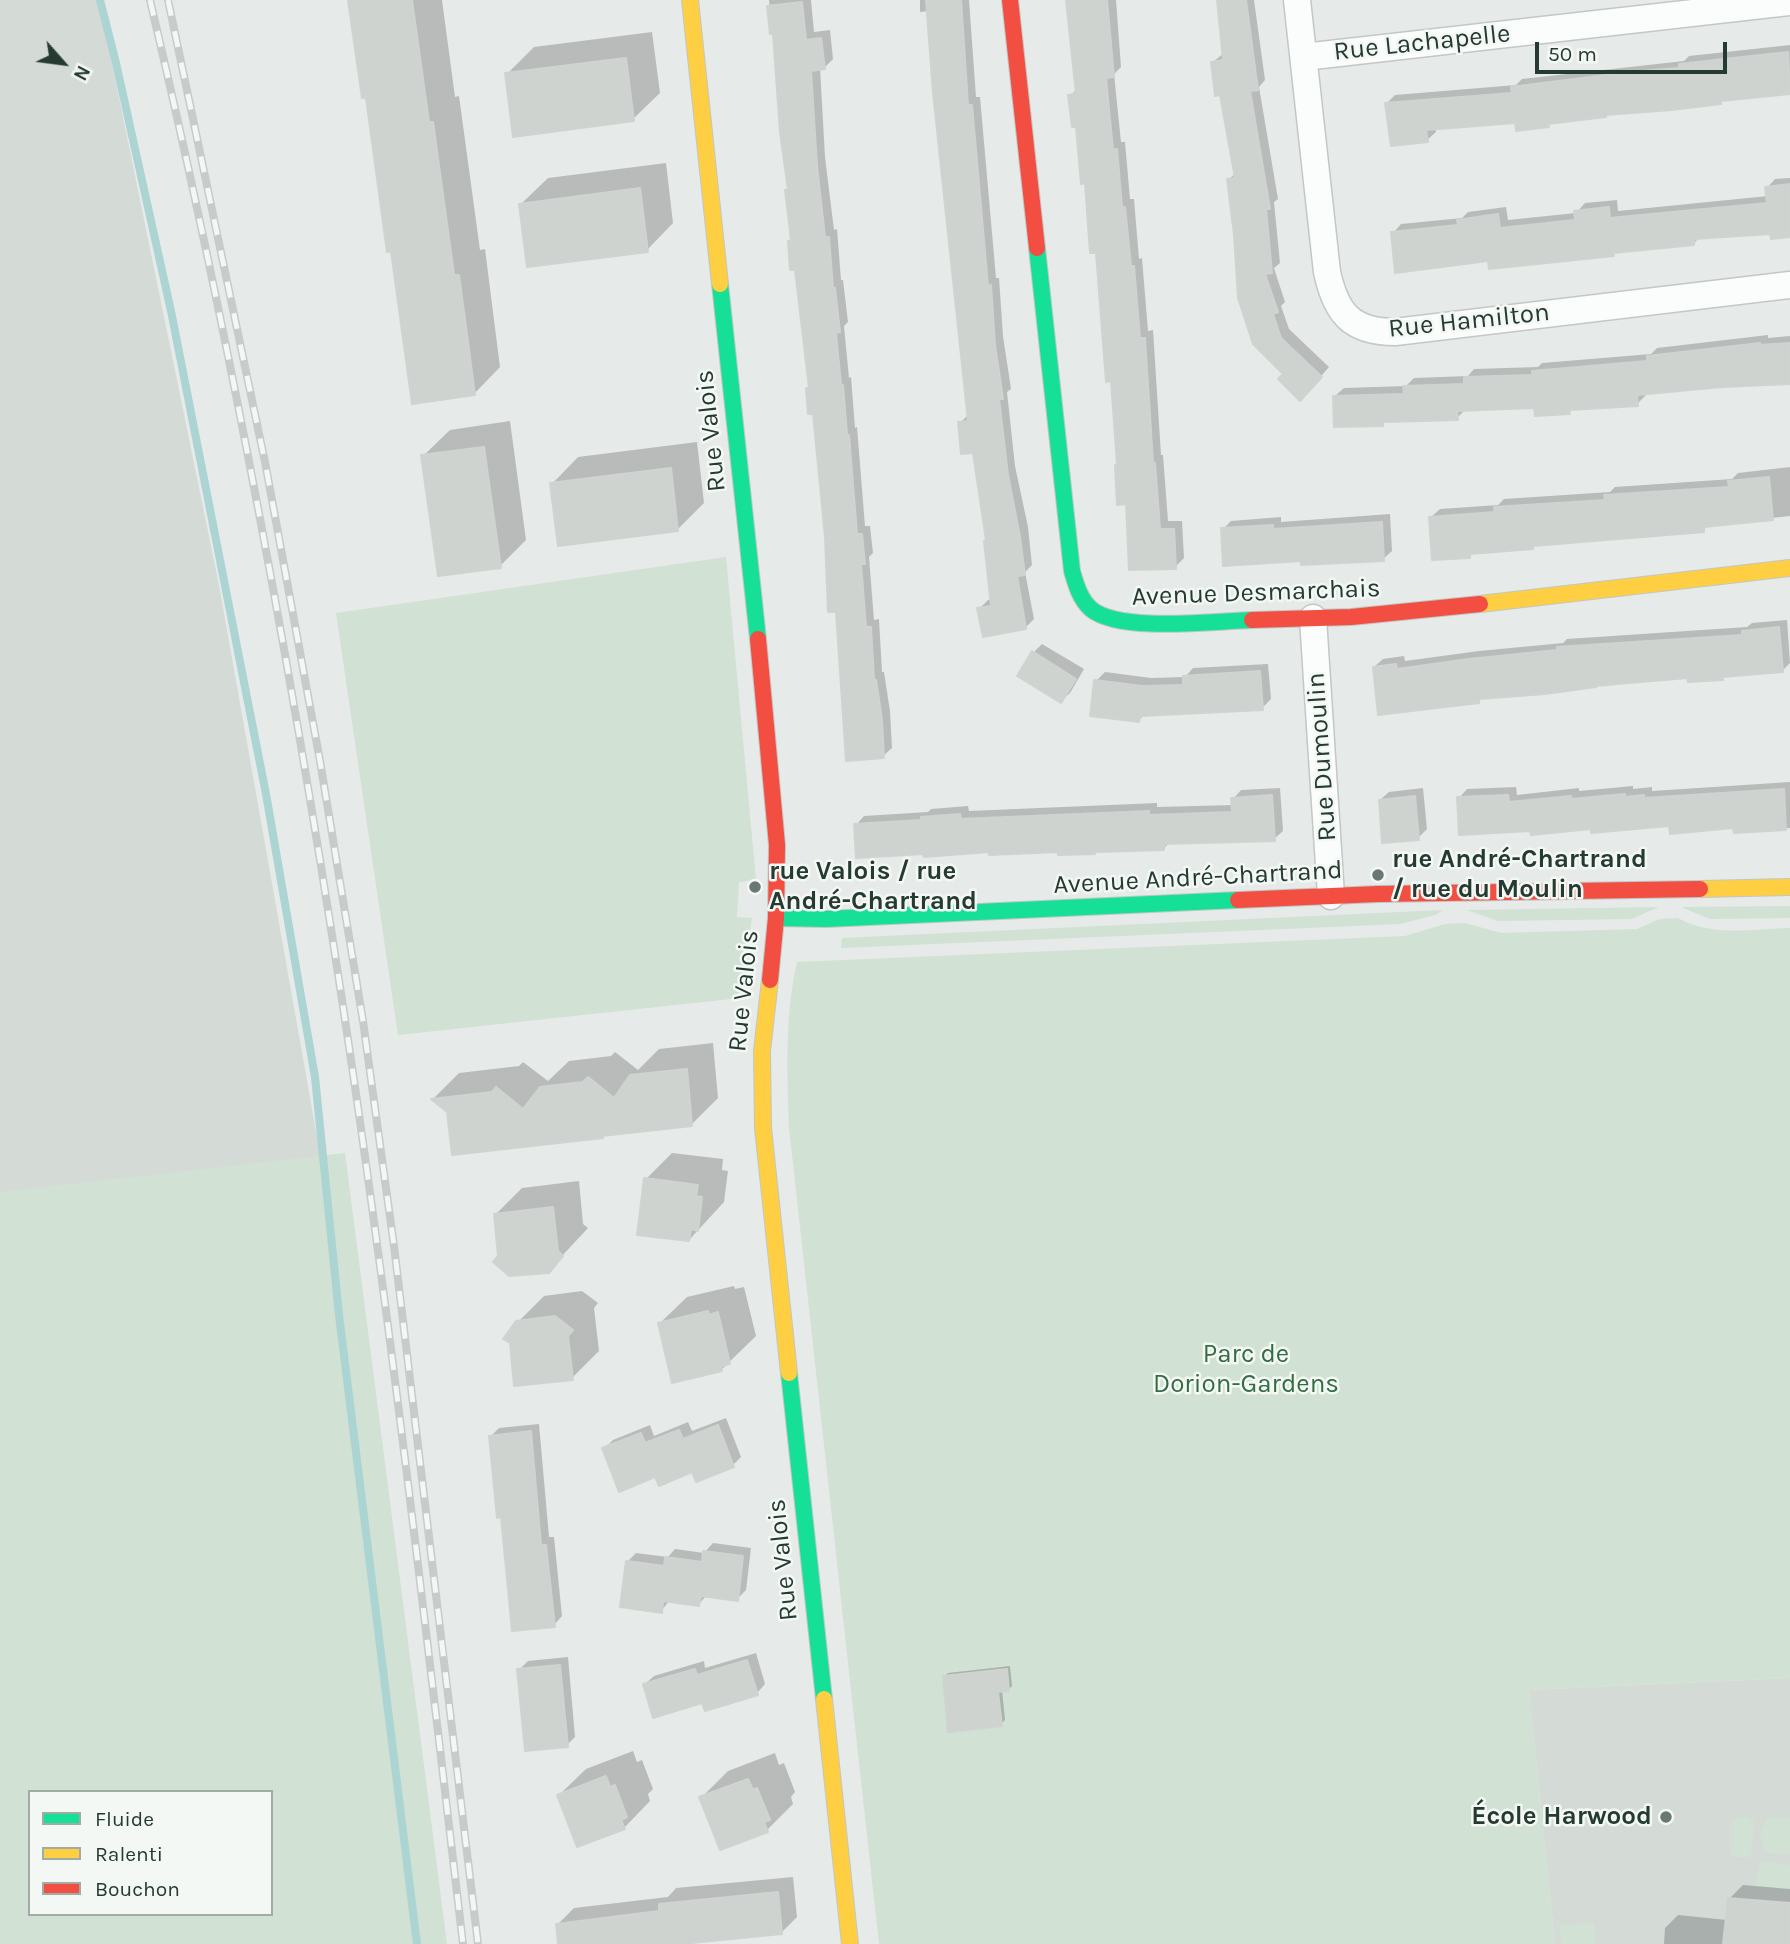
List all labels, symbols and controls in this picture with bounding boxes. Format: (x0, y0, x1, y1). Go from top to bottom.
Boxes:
street label: Rue Lachapelle (1332, 18, 1512, 68)
north arrow (28, 28, 98, 98)
scale bar (1538, 28, 1730, 72)
text: 50 m (1548, 42, 1597, 66)
text: N (69, 62, 94, 84)
street label: Rue Hamilton (1387, 297, 1551, 345)
street label: Rue Valois (689, 369, 733, 493)
street label: Avenue Desmarchais (1131, 573, 1381, 613)
street label: Rue Dumoulin (1301, 672, 1343, 842)
place label: rue André-Chartrand / rue du Moulin (1392, 844, 1647, 906)
street label: Avenue André-Chartrand (1053, 855, 1343, 901)
place label: rue Valois / rue André-Chartrand (769, 856, 977, 917)
marker: rue André-Chartrand / rue du Moulin (1370, 867, 1386, 883)
marker: rue Valois / rue André-Chartrand (747, 879, 763, 895)
street label: Rue Valois (722, 929, 766, 1053)
park label: Parc de Dorion-Gardens (1153, 1339, 1339, 1400)
street label: Rue Valois (761, 1498, 805, 1622)
legend (28, 1790, 273, 1916)
place label: École Harwood (1471, 1801, 1652, 1833)
text: Fluide (95, 1807, 154, 1831)
marker: École Harwood (1658, 1809, 1674, 1825)
text: Ralenti (95, 1842, 163, 1866)
text: Bouchon (95, 1877, 180, 1901)

